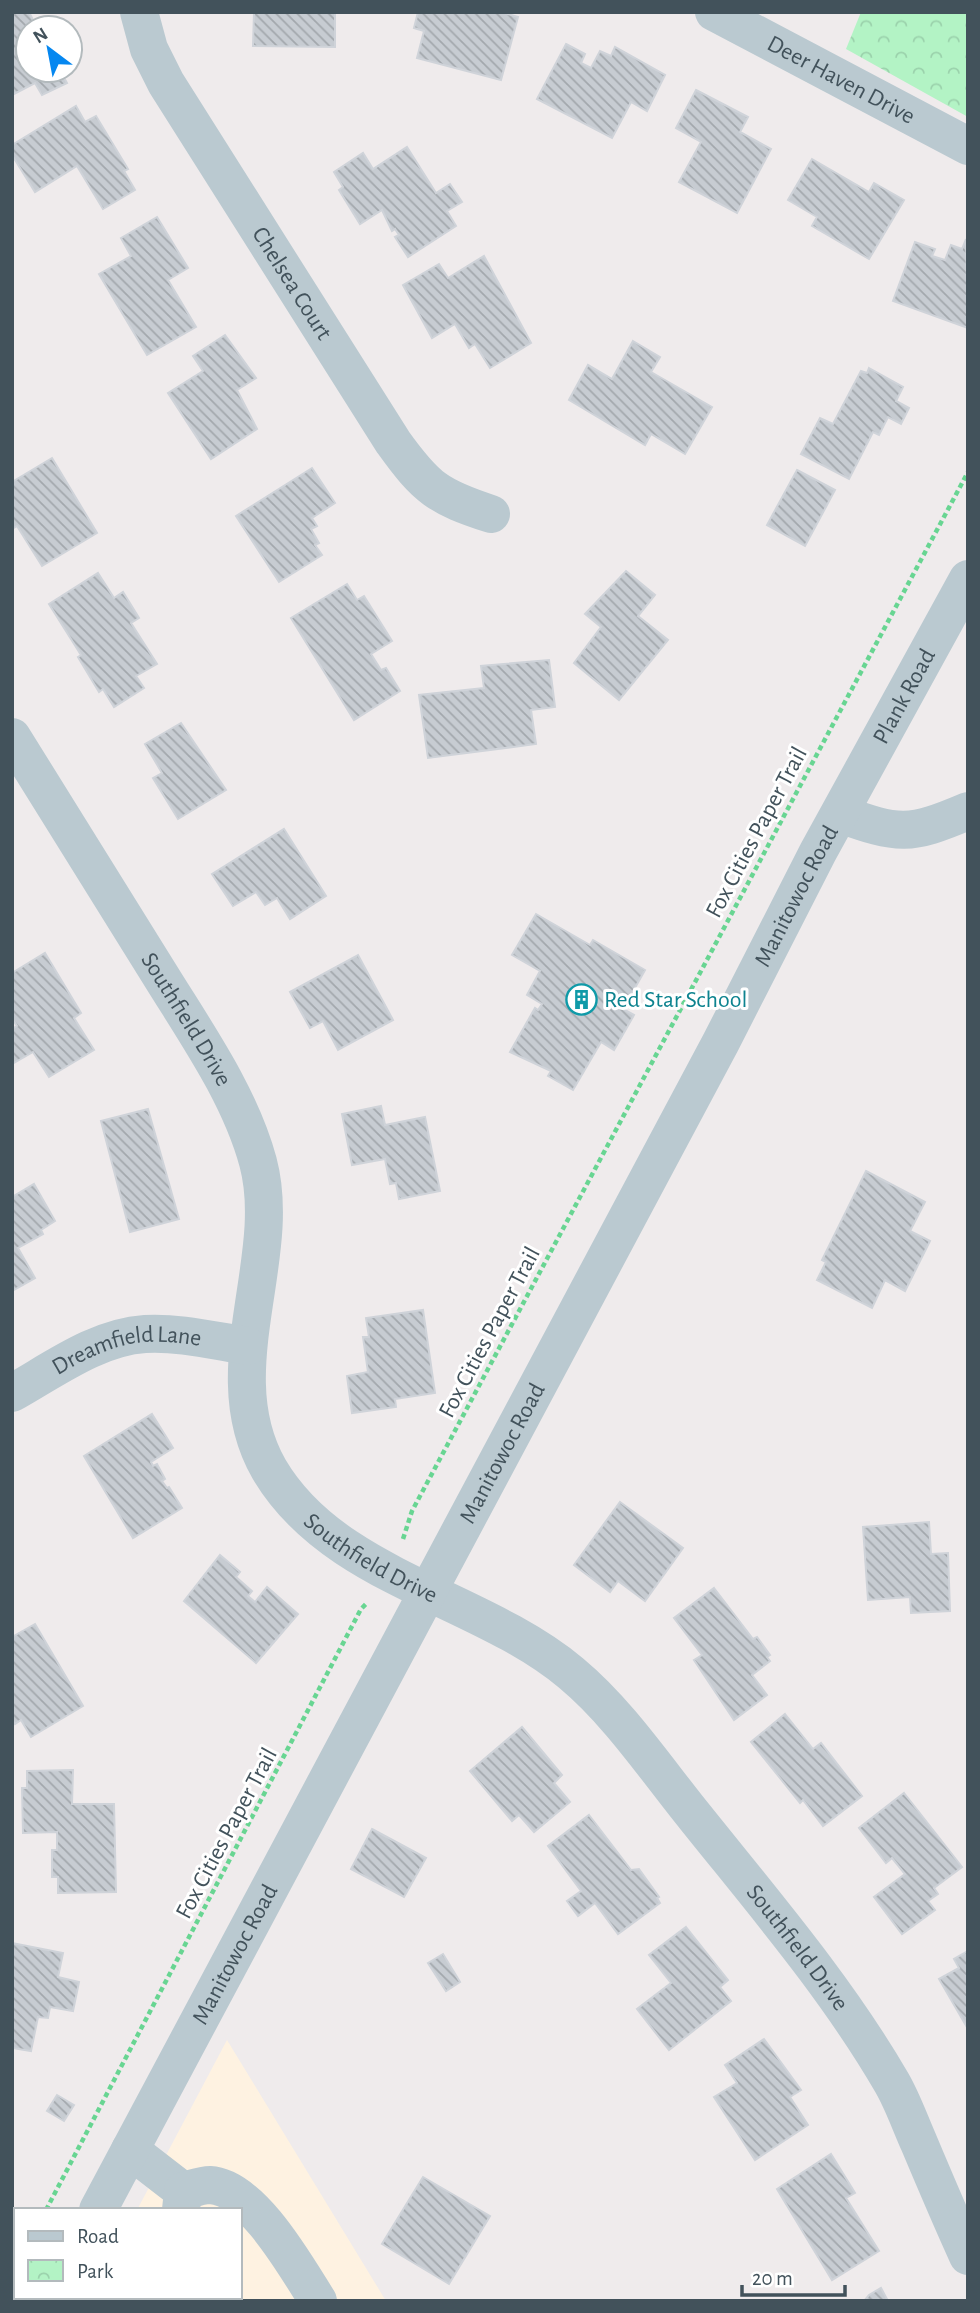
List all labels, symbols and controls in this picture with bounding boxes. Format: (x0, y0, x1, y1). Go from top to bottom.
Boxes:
north arrow (14, 14, 84, 84)
text: N (30, 24, 51, 47)
street label: Deer Haven Drive (763, 31, 919, 129)
street label: Chelsea Court (247, 223, 336, 344)
street label: Plank Road (869, 645, 940, 748)
street label: Fox Cities Paper Trail (702, 743, 812, 922)
street label: Manitowoc Road (751, 822, 843, 971)
street label: Southfield Drive (136, 949, 236, 1090)
building icon: Red Star School (564, 982, 598, 1016)
place label: Red Star School (604, 988, 748, 1012)
street label: Fox Cities Paper Trail (435, 1243, 545, 1422)
street label: Dreamfield Lane (48, 1323, 203, 1380)
street label: Manitowoc Road (456, 1379, 550, 1528)
street label: Southfield Drive (299, 1509, 441, 1608)
street label: Fox Cities Paper Trail (172, 1744, 282, 1923)
street label: Manitowoc Road (188, 1880, 282, 2029)
street label: Southfield Drive (742, 1880, 853, 2015)
legend (14, 2208, 242, 2299)
text: Road (77, 2226, 119, 2247)
scale bar (742, 2254, 845, 2298)
text: Park (77, 2261, 114, 2282)
text: 20 m (752, 2268, 793, 2289)

